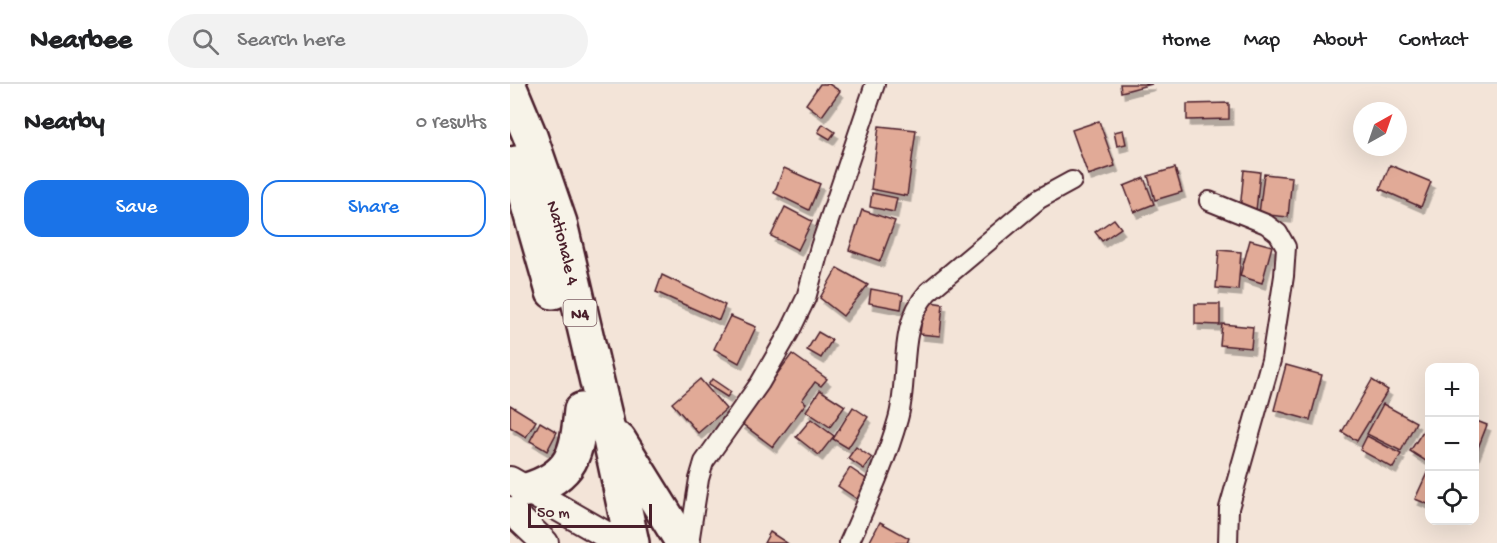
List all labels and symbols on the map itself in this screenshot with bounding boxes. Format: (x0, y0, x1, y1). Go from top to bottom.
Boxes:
north arrow (1353, 102, 1407, 156)
street label: Nationale 4 (540, 198, 582, 288)
road number: N4 (564, 300, 596, 326)
scale bar (528, 501, 652, 528)

